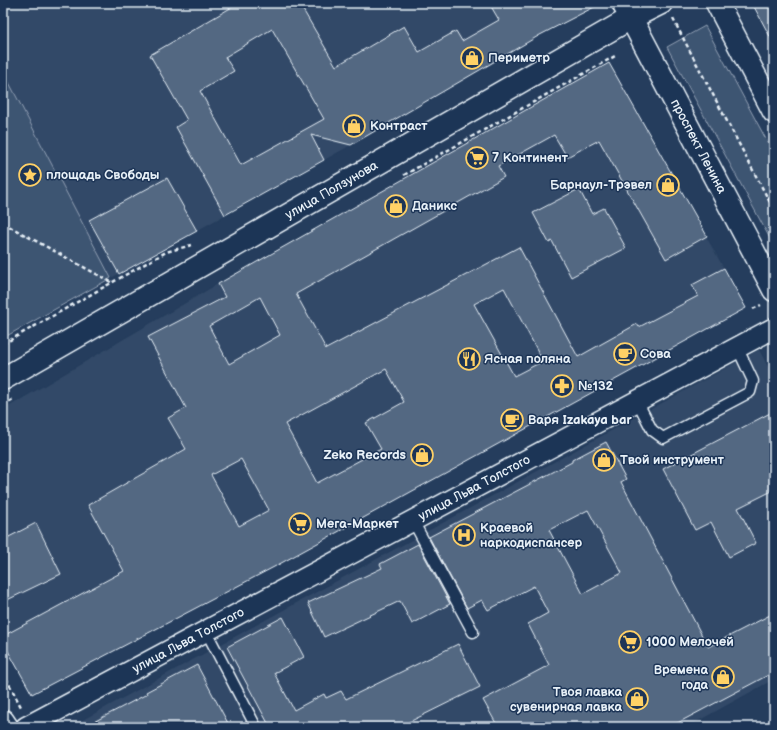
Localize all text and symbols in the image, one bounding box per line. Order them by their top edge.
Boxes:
shop icon: Периметр [459,45,485,71]
place label: Периметр [488,50,550,66]
street label: проспект Ленина [667,96,730,197]
shop icon: Контраст [341,113,367,139]
place label: Контраст [370,118,428,134]
supermarket icon: 7 Континент [464,145,490,171]
place label: 7 Континент [492,150,569,166]
street label: улица Ползунова [282,157,381,223]
place icon: площадь Свободы [17,162,43,188]
place label: площадь Свободы [46,167,159,183]
shop icon: Барнаул-Трэвел [655,172,681,198]
place label: Барнаул-Трэвел [550,177,652,193]
shop icon: Даникс [383,193,409,219]
place label: Даникс [412,198,457,214]
cafe icon: Сова [612,341,638,367]
restaurant icon: Ясная поляна [456,346,482,372]
place label: Сова [640,346,671,362]
place label: Ясная поляна [484,351,571,367]
pharmacy icon: №132 [549,373,575,399]
place label: №132 [578,378,614,394]
cafe icon: Варя Izakaya bar [499,407,525,433]
place label: Варя Izakaya bar [528,412,632,428]
shop icon: Zeko Records [409,442,435,468]
place label: Zeko Records [324,447,406,463]
shop icon: Твой инструмент [591,447,617,473]
street label: улица Льва Толстого [416,451,533,524]
place label: Твой инструмент [620,452,725,468]
supermarket icon: Мега-Маркет [287,511,313,537]
place label: Мега-Маркет [316,516,400,532]
place label: Краевой наркодиспансер [480,520,583,551]
hospital icon: Краевой наркодиспансер [451,522,477,548]
street label: улица Льва Толстого [130,604,247,677]
supermarket icon: 1000 Мелочей [617,629,643,655]
place label: 1000 Мелочей [646,634,734,650]
place label: Времена года [654,662,708,693]
shop icon: Времена года [710,664,736,690]
place label: Твоя лавка сувенирная лавка [510,684,622,715]
shop icon: Твоя лавка сувенирная лавка [624,686,650,712]

